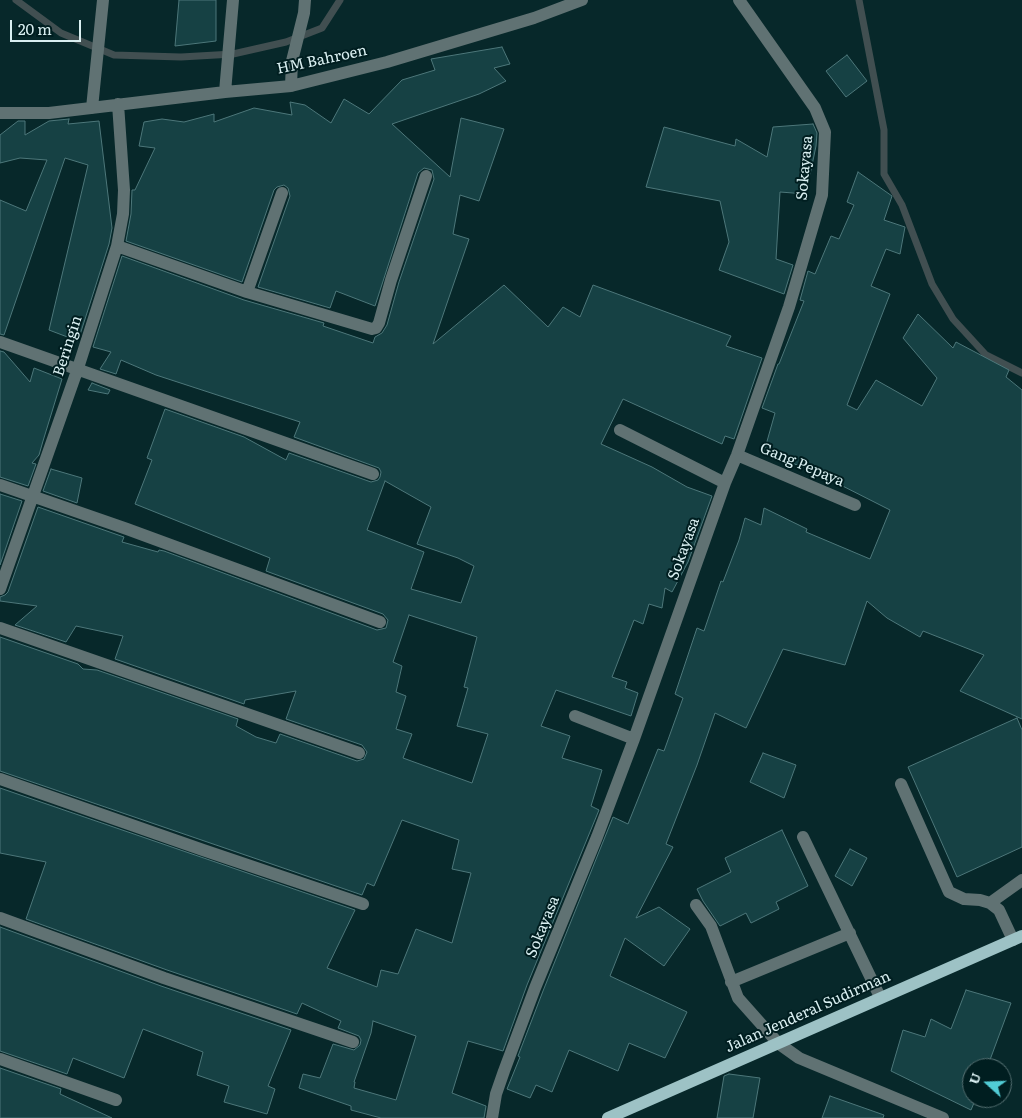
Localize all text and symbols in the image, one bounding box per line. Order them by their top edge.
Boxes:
scale bar [12,10,84,42]
text: 20 m [18,17,52,40]
street label: HM Bahroen [275,42,369,78]
street label: Sokayasa [793,135,817,201]
street label: Beringin [50,313,86,379]
street label: Gang Pepaya [757,439,847,491]
street label: Sokayasa [664,515,704,583]
street label: Sokayasa [522,893,564,961]
street label: Jalan Jenderal Sudirman [723,967,893,1057]
north arrow [962,1058,1012,1108]
text: U [963,1070,985,1087]

